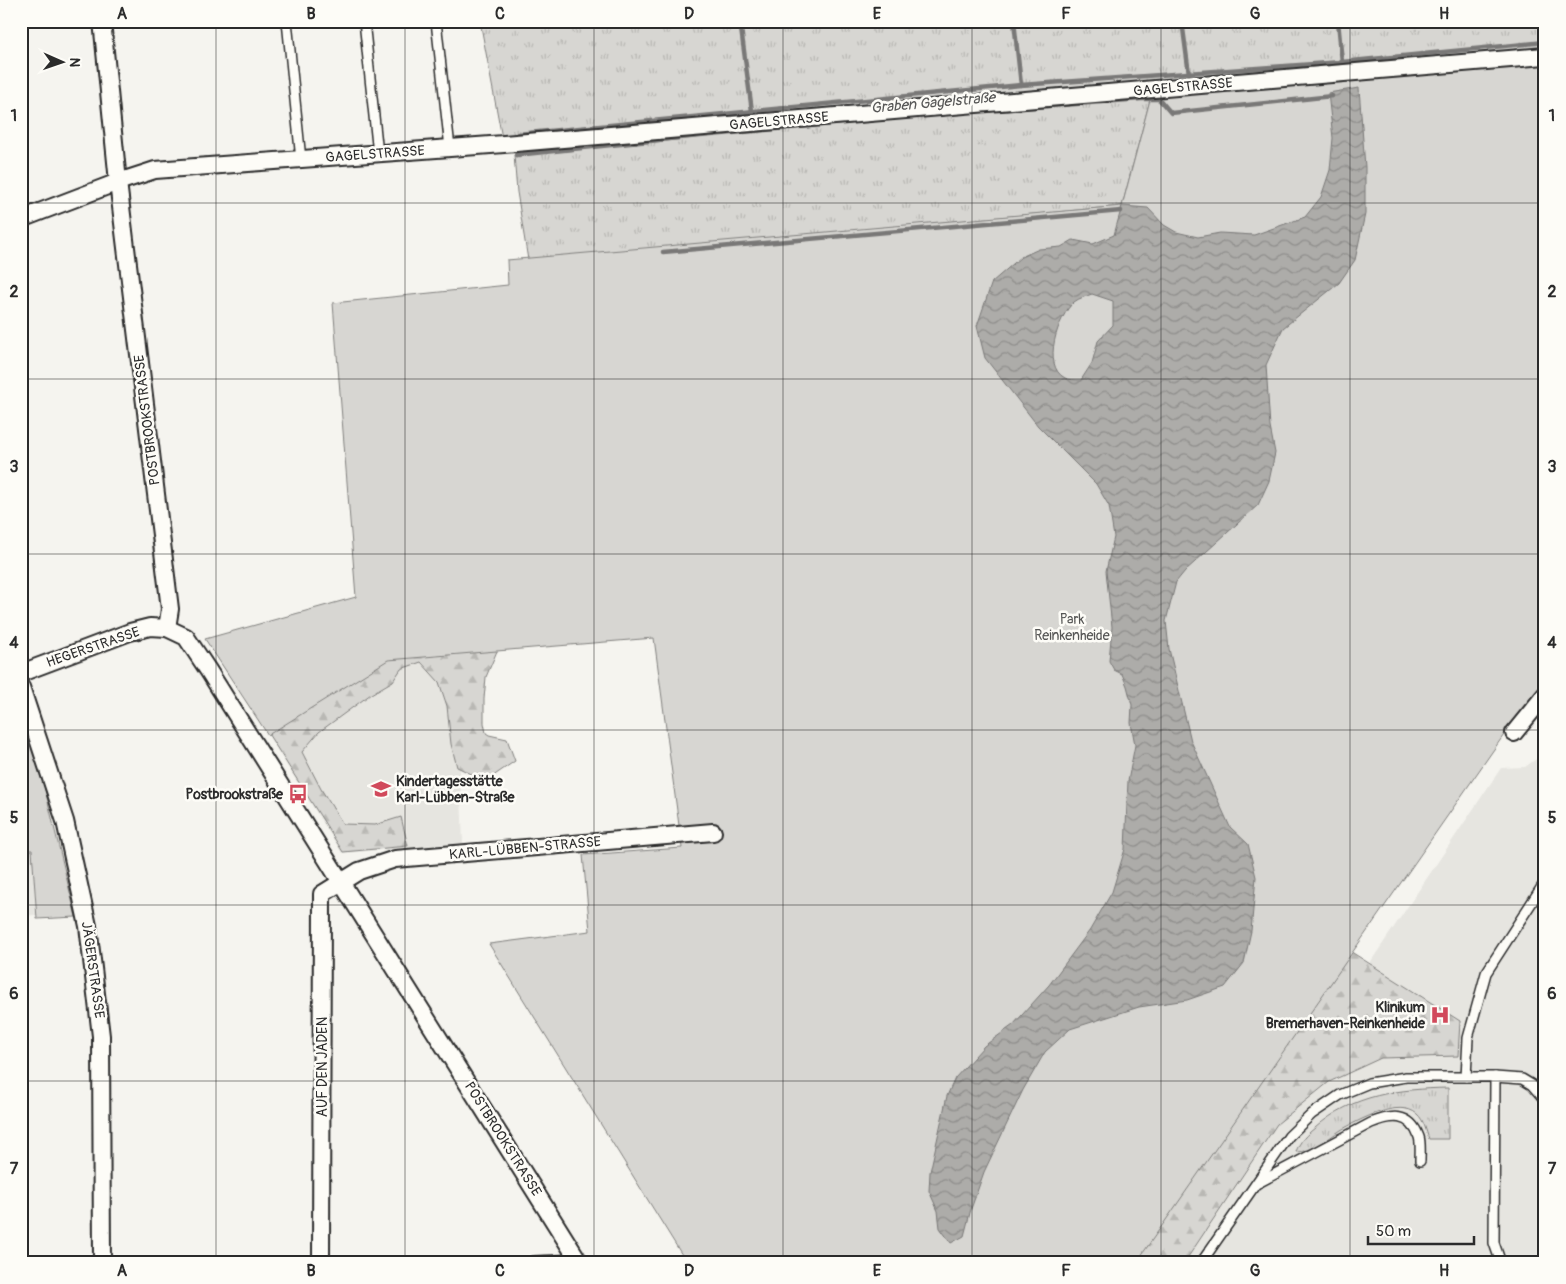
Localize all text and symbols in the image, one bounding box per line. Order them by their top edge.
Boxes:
text: A [117,4,128,24]
text: B [306,4,316,24]
text: C [495,4,505,24]
text: D [684,4,694,24]
text: E [873,4,882,24]
text: F [1061,4,1071,24]
text: G [1250,4,1261,24]
text: H [1439,4,1449,24]
north arrow [38,38,88,88]
text: N [66,57,83,67]
street label: GAGELSTRASSE [1133,74,1233,100]
water label: Graben Gagelstraße [870,88,997,118]
text: 1 [11,106,17,126]
text: 1 [1549,106,1555,126]
street label: GAGELSTRASSE [729,108,829,134]
street label: GAGELSTRASSE [325,142,425,166]
text: 2 [10,282,19,302]
text: 2 [1548,282,1557,302]
street label: POSTBROOKSTRASSE [131,354,163,486]
text: 3 [10,457,19,477]
text: 3 [1548,457,1557,477]
park label: Park Reinkenheide [1034,611,1110,644]
street label: HEGERSTRASSE [44,623,142,671]
text: 4 [9,633,19,653]
text: 4 [1547,633,1557,653]
place label: Kindertagesstätte Karl-Lübben-Straße [396,773,516,806]
school or university icon: Kindertagesstätte Karl-Lübben-Straße [370,778,392,800]
bus stop icon: Postbrookstraße [287,783,309,805]
place label: Postbrookstraße [185,786,284,803]
text: 5 [10,808,19,828]
text: 5 [1548,808,1557,828]
street label: KARL-LÜBBEN-STRASSE [448,833,602,863]
street label: JÄGERSTRASSE [78,921,108,1019]
text: 6 [9,984,19,1004]
text: 6 [1547,984,1557,1004]
place label: Klinikum Bremerhaven-Reinkenheide [1266,999,1426,1032]
hospital icon: Klinikum Bremerhaven-Reinkenheide [1429,1004,1451,1026]
street label: AUF DEN JADEN [314,1017,331,1117]
street label: POSTBROOKSTRASSE [461,1079,545,1199]
text: 7 [10,1159,19,1179]
text: 7 [1548,1159,1557,1179]
scale bar [1368,1214,1475,1246]
text: 50 m [1376,1222,1411,1241]
text: A [117,1261,128,1281]
text: B [306,1261,316,1281]
text: C [495,1261,505,1281]
text: D [684,1261,694,1281]
text: E [873,1261,882,1281]
text: F [1061,1261,1071,1281]
text: G [1250,1261,1261,1281]
text: H [1439,1261,1449,1281]

